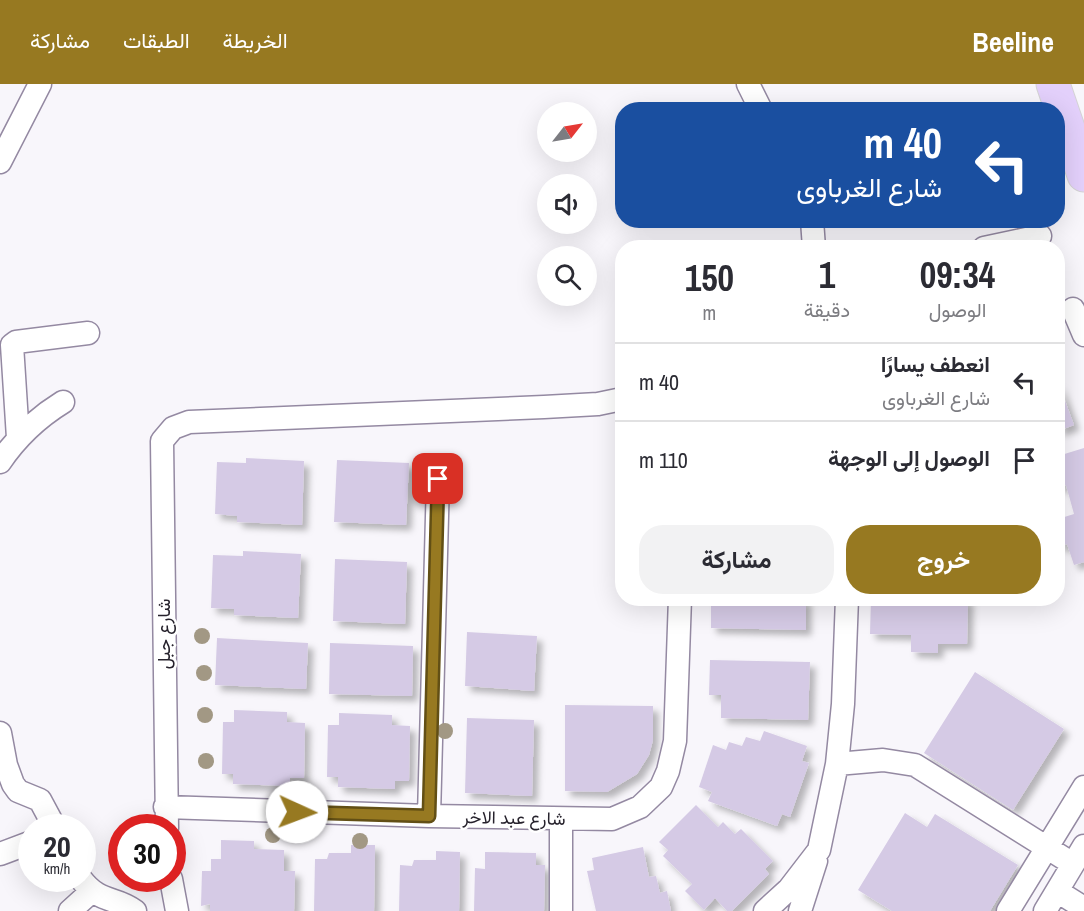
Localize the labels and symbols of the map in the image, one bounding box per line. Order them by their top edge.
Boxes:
north arrow [537,102,597,162]
pin [412,453,463,504]
street label: شارع جبل [151,599,176,669]
position arrow [265,780,329,844]
street label: شارع عبد الاخر [461,804,566,831]
speed limit sign: 30 [108,814,186,892]

